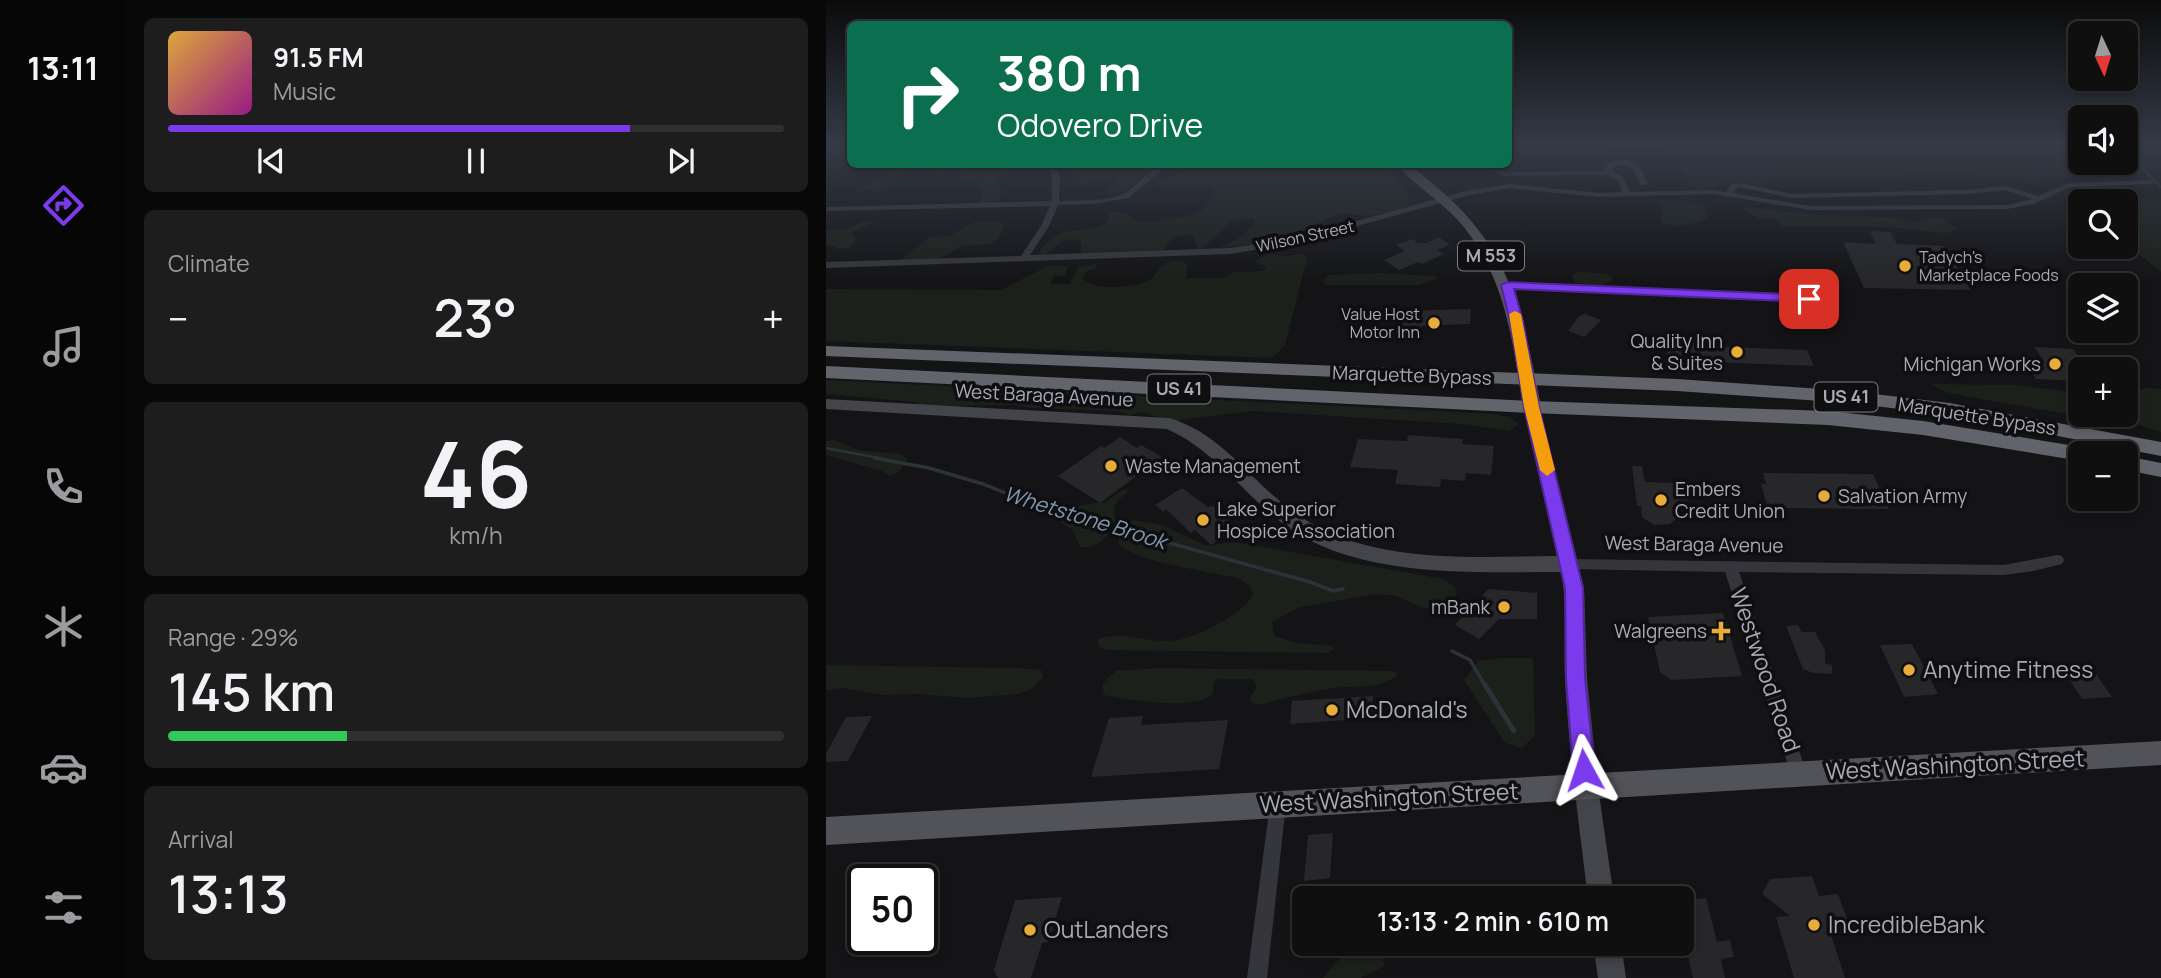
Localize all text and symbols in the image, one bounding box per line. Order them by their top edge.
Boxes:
north arrow [2068,21,2138,91]
map controls [2068,21,2138,511]
text: 91.5 FM [273,39,364,75]
text: 380 m [997,39,1142,106]
text: 13:11 [27,46,99,90]
icon: right [882,49,973,140]
text: Music [273,75,336,107]
text: Odovero Drive [997,103,1203,147]
button: sound [2068,105,2138,175]
icon: previous [252,142,290,180]
icon: pause [457,142,495,180]
icon: next [662,142,700,180]
icon: directions [39,181,88,230]
button: search [2068,189,2138,259]
street label: Wilson Street [1254,215,1356,257]
road number: M 553 [1458,242,1524,270]
place label: Tadych's Marketplace Foods [1919,246,2059,286]
text: Climate [168,247,250,279]
marker: Tadych's Marketplace Foods [1897,258,1913,274]
pin [1779,269,1839,329]
button: layers [2068,273,2138,343]
icon: arrive [1790,280,1828,318]
text: 23° [433,282,517,353]
text: − [168,292,189,344]
text: + [762,292,784,344]
place label: Value Host Motor Inn [1341,303,1420,343]
marker: Value Host Motor Inn [1426,315,1442,331]
icon: music [39,322,88,371]
place label: Quality Inn & Suites [1630,328,1723,376]
marker: Quality Inn & Suites [1729,344,1745,360]
place label: Michigan Works [1904,351,2041,377]
marker: Michigan Works [2047,356,2063,372]
button: + [2068,357,2138,427]
street label: Marquette Bypass [1332,359,1492,391]
road number: US 41 [1148,374,1210,404]
street label: West Baraga Avenue [954,377,1134,413]
road number: US 41 [1814,382,1878,412]
street label: Marquette Bypass [1896,391,2058,441]
text: 46 [420,411,532,535]
button: − [2068,441,2138,511]
place label: Waste Management [1125,453,1301,479]
marker: Waste Management [1103,458,1119,474]
icon: phone [39,462,88,511]
place label: Embers Credit Union [1675,476,1785,524]
water label: Whetstone Brook [1001,479,1172,556]
place label: Salvation Army [1838,483,1967,509]
marker: Salvation Army [1816,488,1832,504]
marker: Embers Credit Union [1653,492,1669,508]
place label: Lake Superior Hospice Association [1217,496,1395,544]
marker: Lake Superior Hospice Association [1195,512,1211,528]
text: km/h [449,519,503,551]
street label: West Baraga Avenue [1604,529,1784,559]
street label: Westwood Road [1723,583,1809,756]
place label: mBank [1431,594,1491,620]
marker: mBank [1496,599,1512,615]
icon: climate [39,602,88,651]
place label: Walgreens [1614,618,1707,644]
text: Range · 29% [168,621,299,653]
marker: Walgreens [1713,623,1729,639]
place label: Anytime Fitness [1923,653,2093,685]
text: 145 km [168,656,335,727]
marker: Anytime Fitness [1901,662,1917,678]
place label: McDonald's [1346,693,1468,725]
marker: McDonald's [1324,702,1340,718]
position arrow [1547,733,1621,807]
street label: West Washington Street [1825,741,2085,787]
icon: car [39,743,88,792]
street label: West Washington Street [1259,774,1519,820]
text: Arrival [168,823,234,855]
text: 13:13 [168,858,288,929]
speed limit sign: 50 [847,864,938,955]
icon: filters [39,883,88,932]
text: 13:13 · 2 min · 610 m [1377,903,1609,939]
place label: IncredibleBank [1828,908,1985,940]
place label: OutLanders [1044,913,1169,945]
marker: IncredibleBank [1806,917,1822,933]
marker: OutLanders [1022,922,1038,938]

